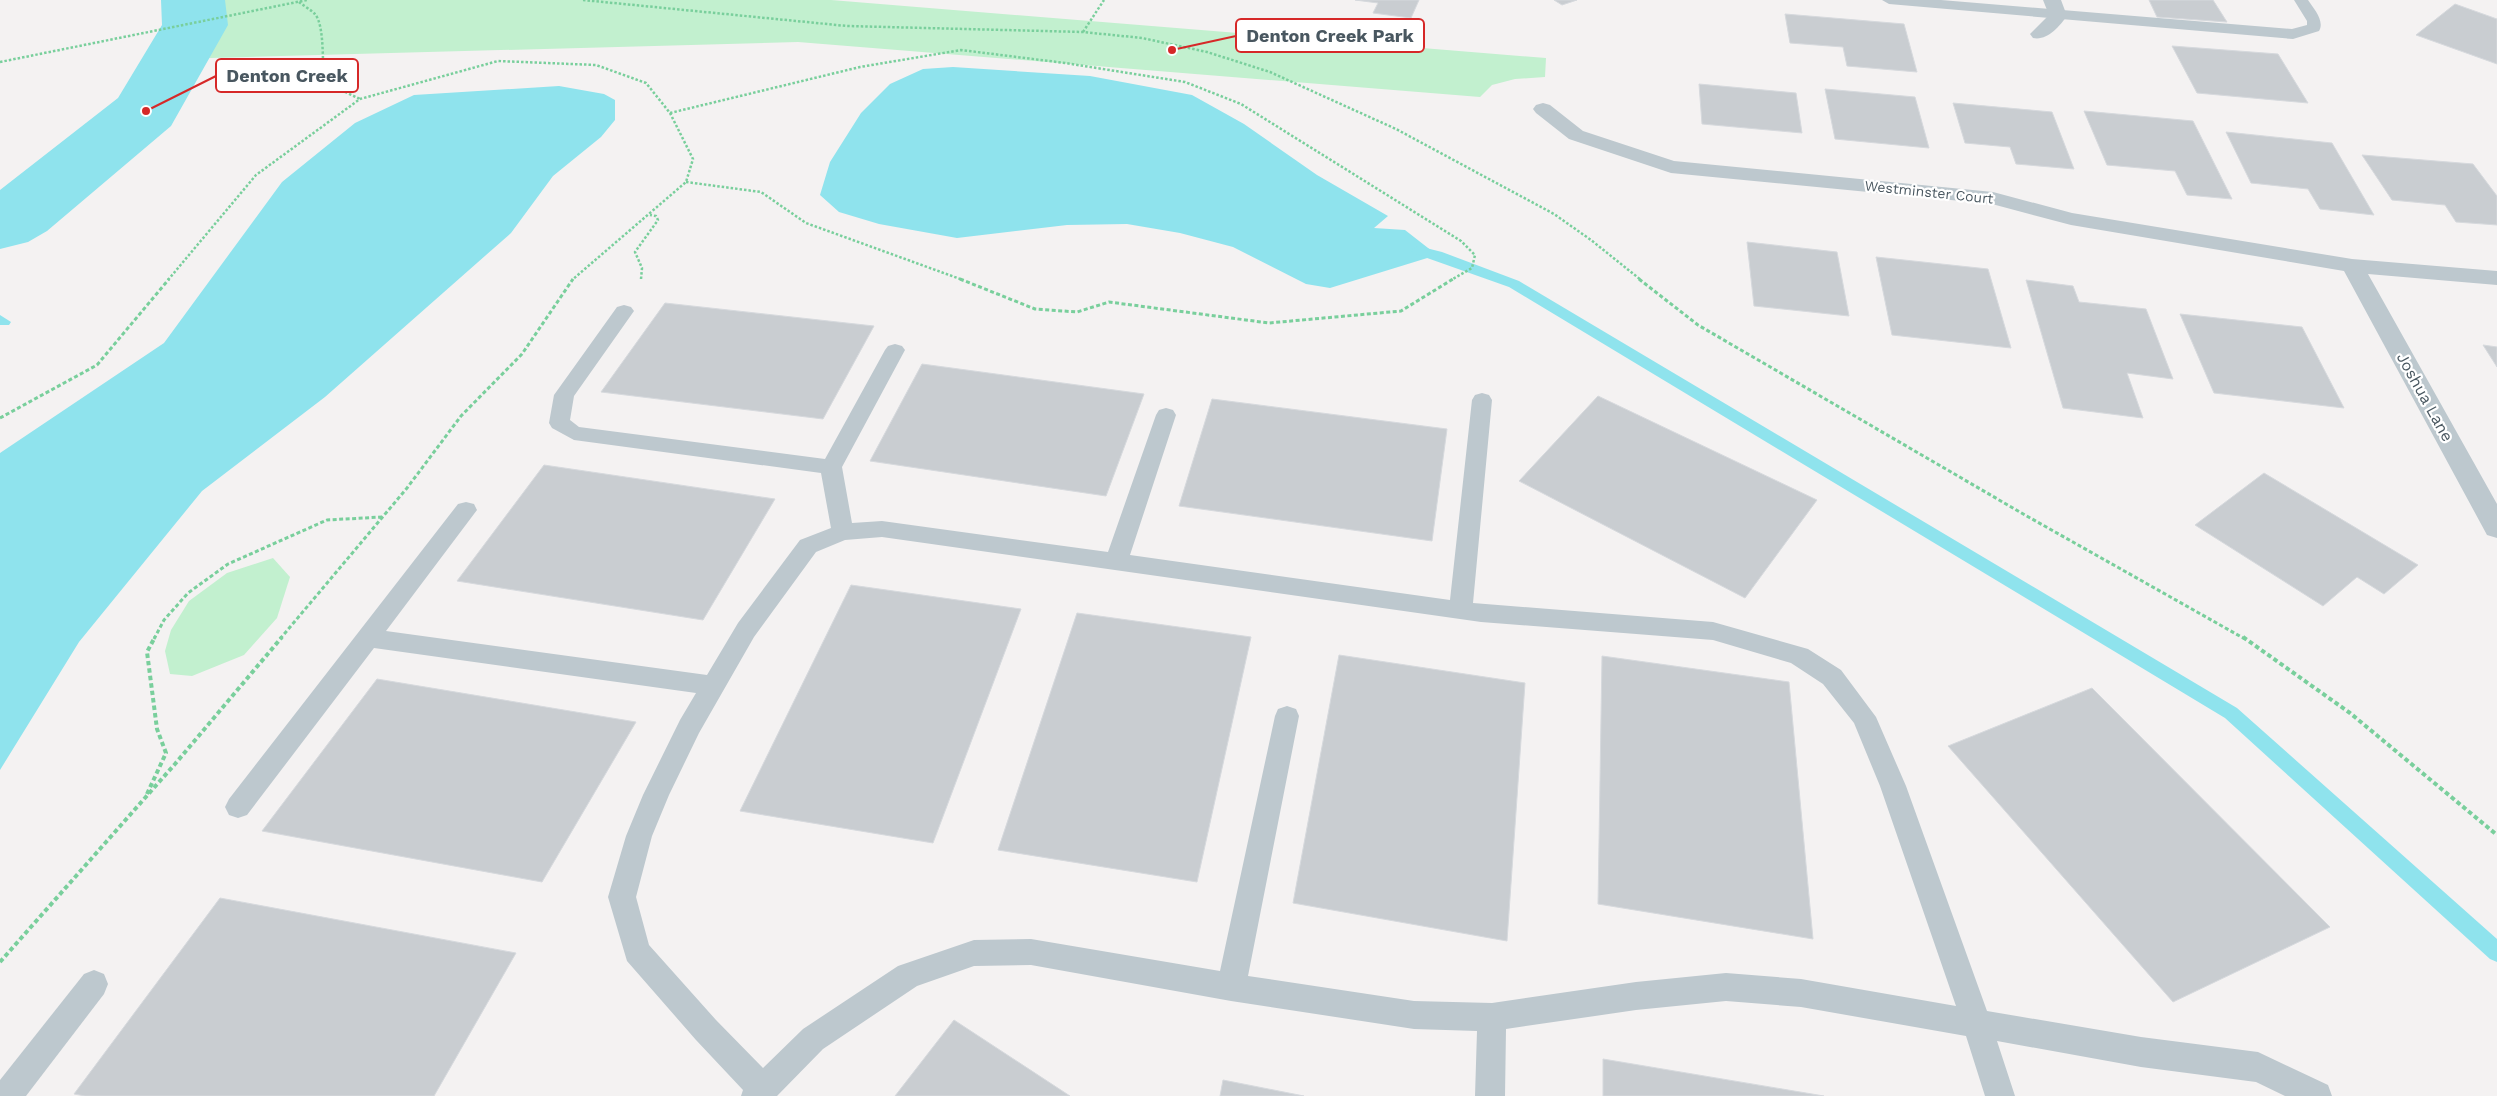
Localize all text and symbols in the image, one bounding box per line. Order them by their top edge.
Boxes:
callout: Denton Creek Park [1236,19,1424,52]
text: Denton Creek Park [1246,25,1415,46]
callout: Denton Creek [216,59,358,92]
text: Denton Creek [226,65,348,86]
street label: Westminster Court [1864,177,1994,207]
street label: Joshua Lane [2393,349,2457,445]

